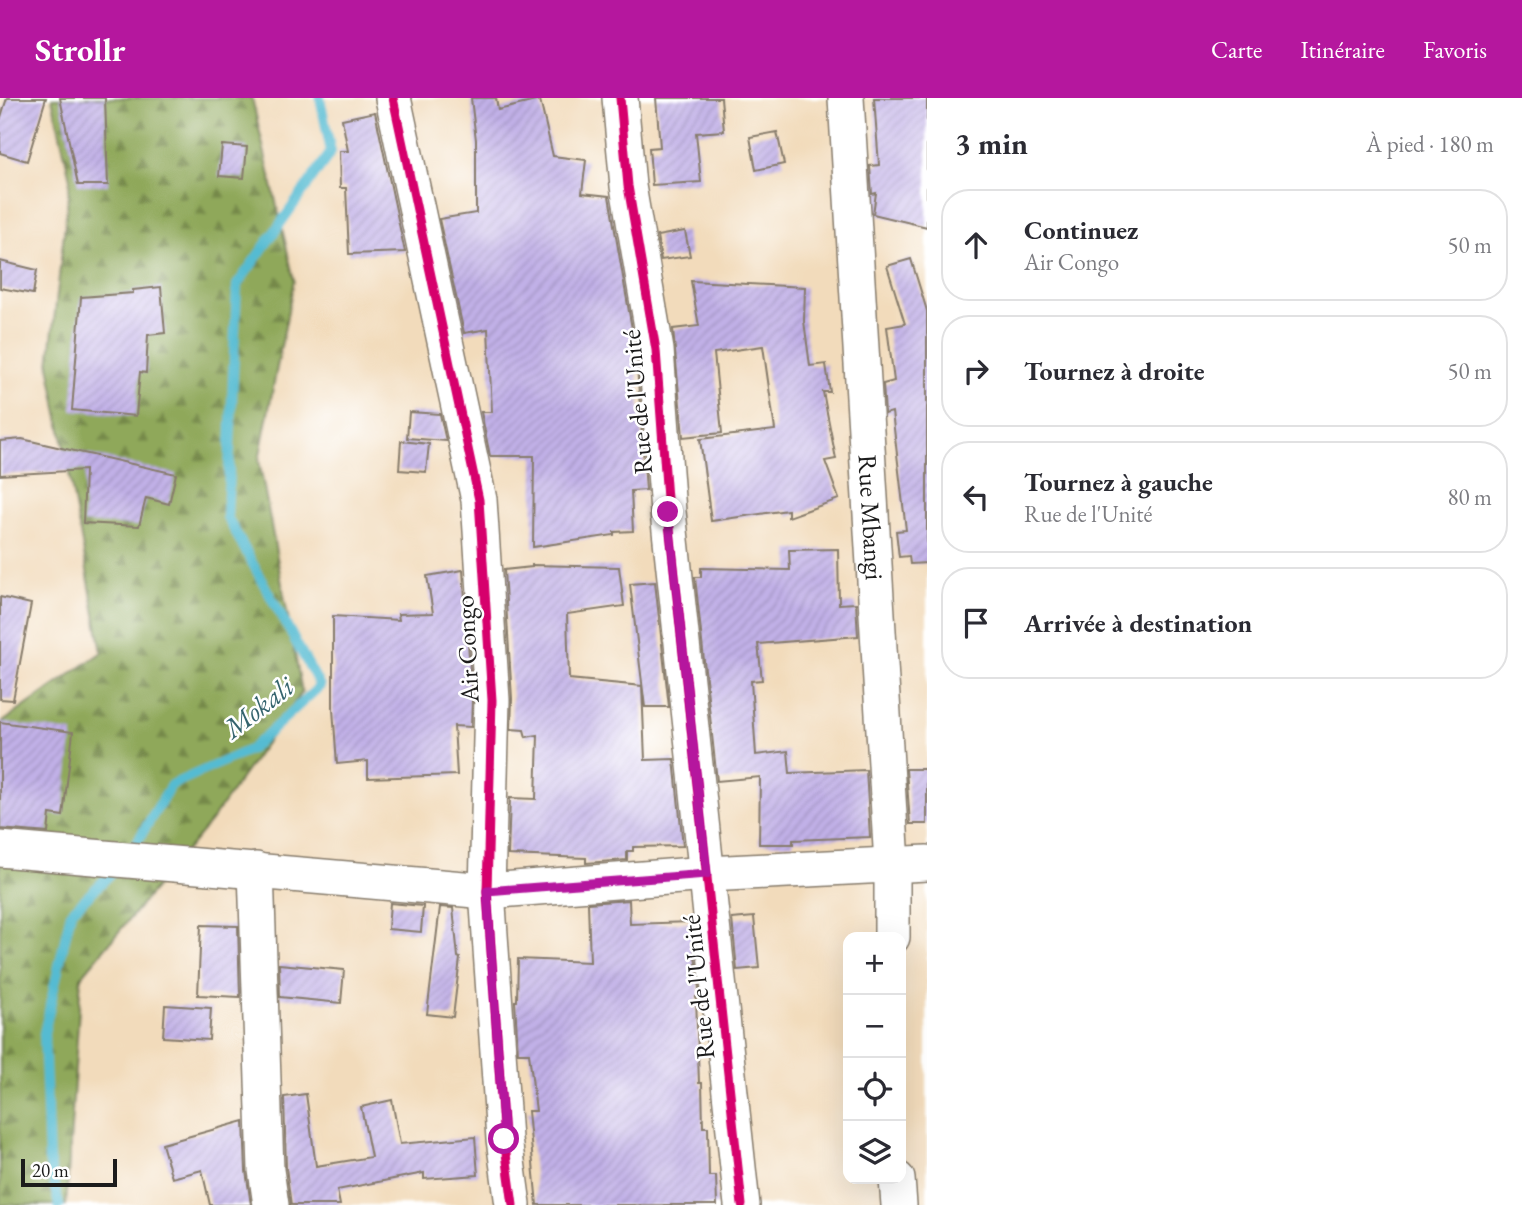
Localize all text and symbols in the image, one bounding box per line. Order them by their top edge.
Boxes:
text: Strollr [35,28,126,71]
text: Carte [1211,34,1262,65]
text: Itinéraire [1300,34,1385,65]
text: Favoris [1423,34,1487,65]
text: 3 min [955,124,1028,163]
text: À pied · 180 m [1366,129,1494,159]
text: Continuez [1024,213,1138,247]
icon: ahead [957,226,995,264]
text: 50 m [1447,230,1492,260]
text: Air Congo [1024,247,1119,277]
street label: Rue de l'Unité [614,328,660,476]
icon: right [957,352,995,390]
text: Tournez à droite [1024,354,1205,388]
text: 50 m [1447,356,1492,386]
street label: Rue Mbangi [850,453,892,581]
text: Tournez à gauche [1024,465,1213,499]
icon: left [957,478,995,516]
text: 80 m [1447,482,1492,512]
route end [652,496,683,527]
text: Rue de l'Unité [1024,499,1152,529]
street label: Air Congo [447,594,487,705]
icon: arrive [957,604,995,642]
text: Arrivée à destination [1024,606,1252,640]
water label: Mokali [214,667,302,747]
street label: Rue de l'Unité [674,913,722,1061]
map controls [843,932,906,1184]
button: + [843,932,906,995]
button: − [843,995,906,1058]
button: locate [843,1058,906,1121]
button: layers [843,1121,906,1184]
route start [488,1123,519,1154]
scale bar [21,1156,117,1188]
text: 20 m [32,1158,69,1183]

